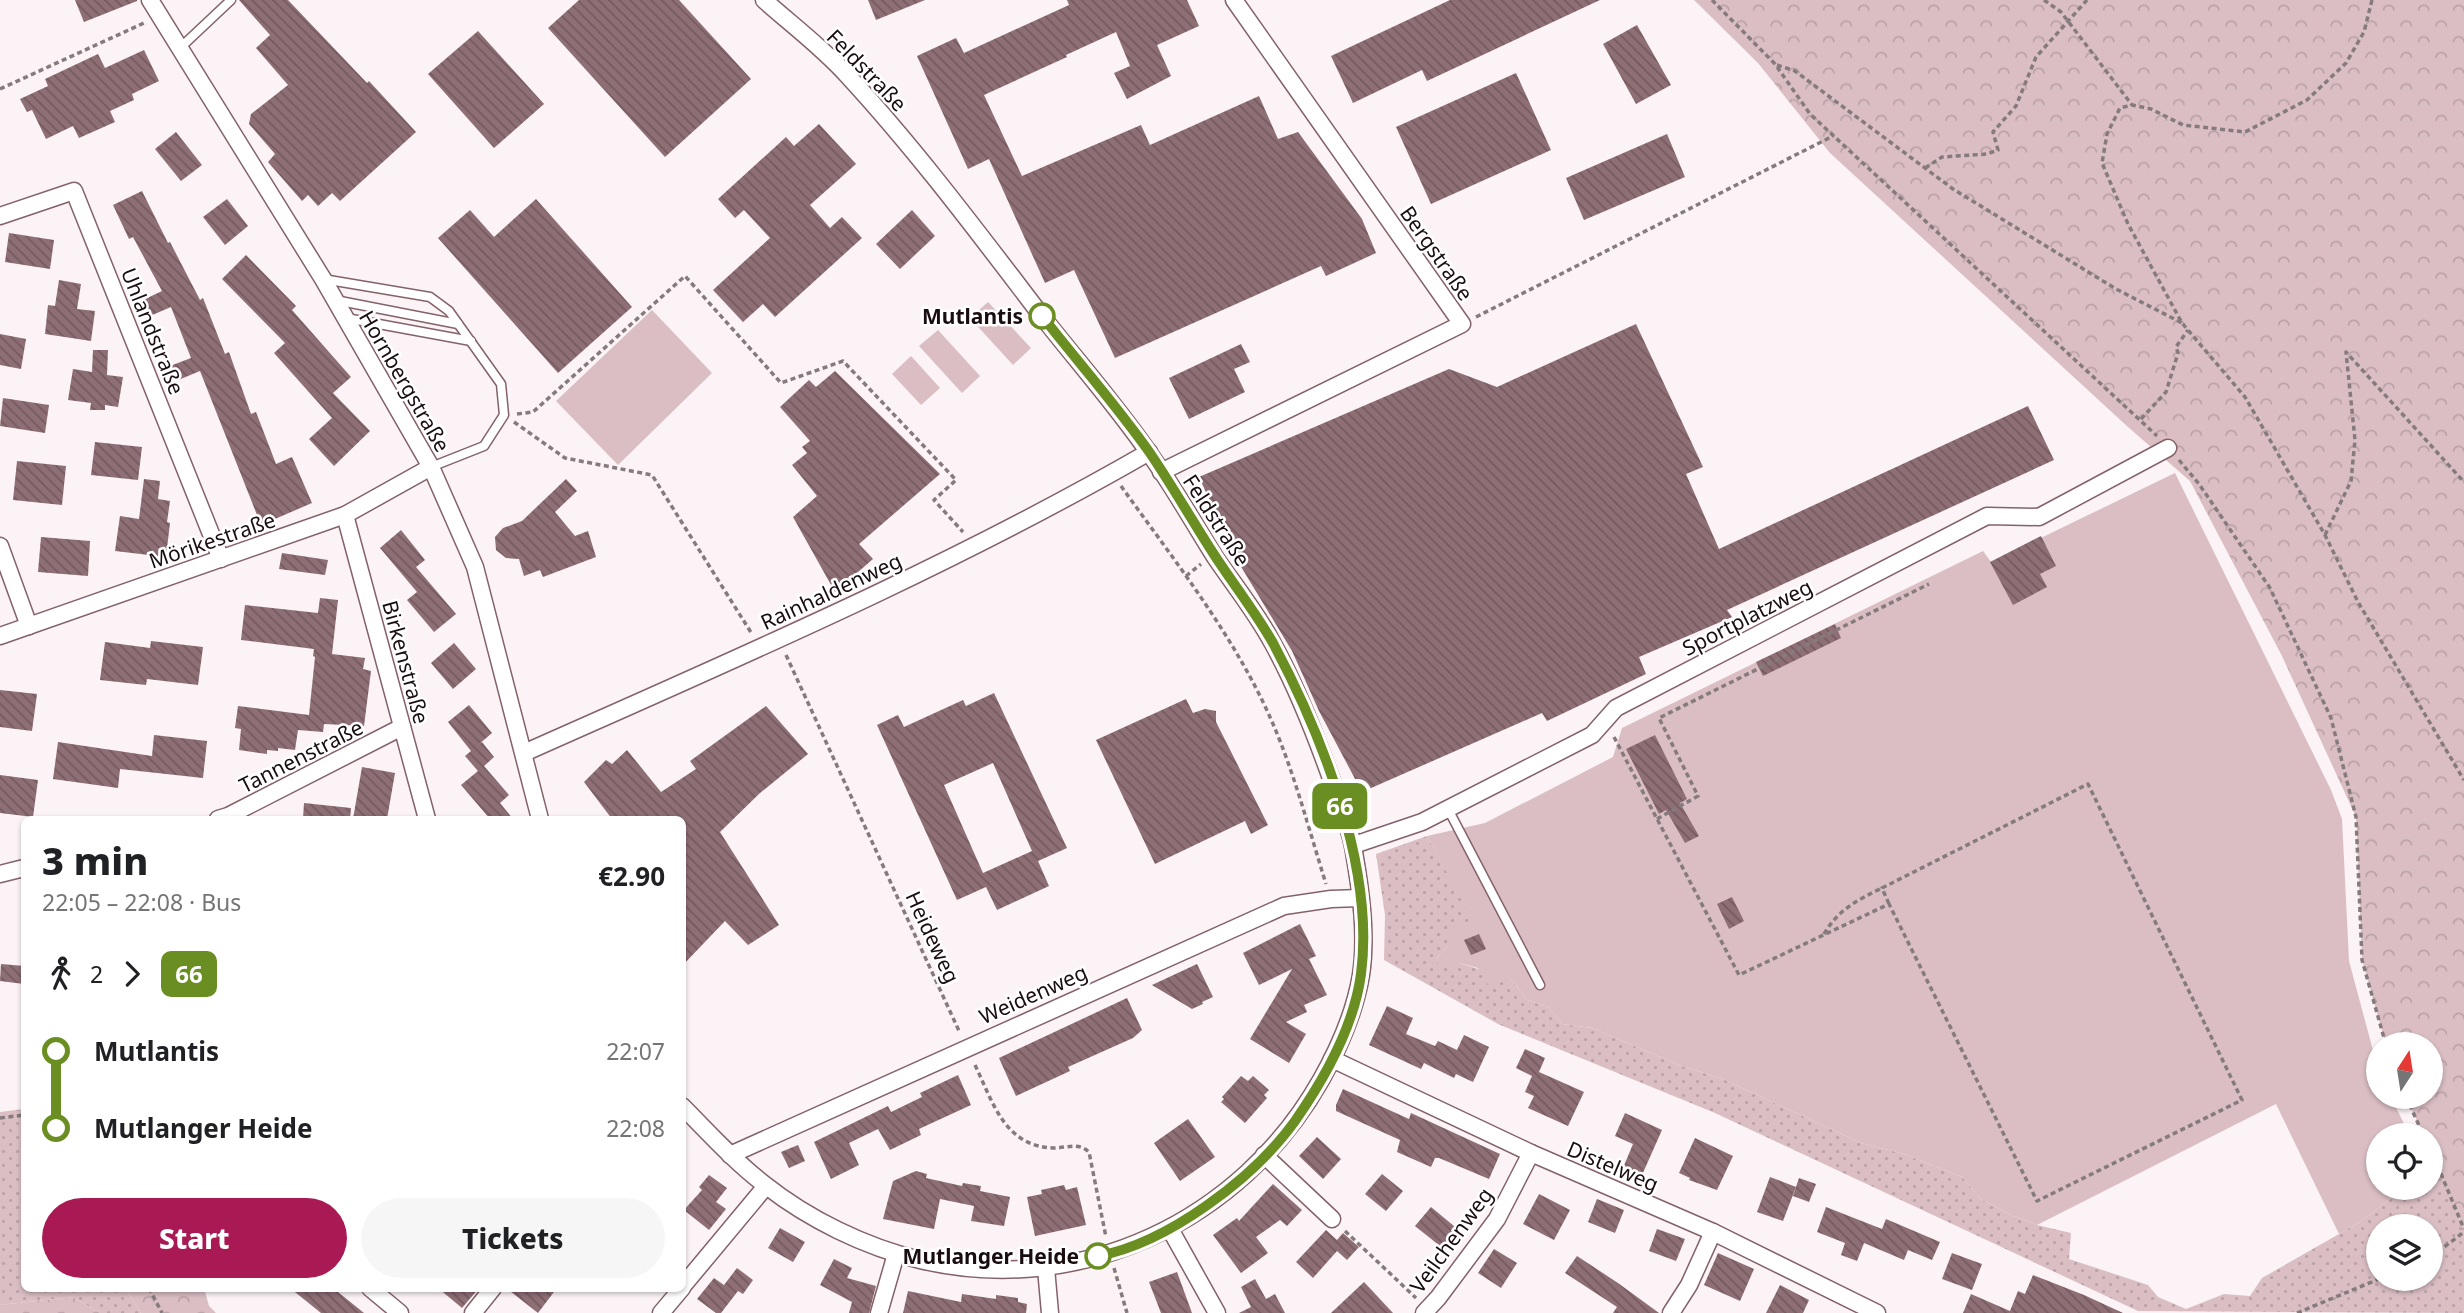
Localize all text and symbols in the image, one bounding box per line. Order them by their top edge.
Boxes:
street label: Feldstraße [821,23,913,117]
street label: Bergstraße [1394,200,1480,306]
street label: Uhlandstraße [115,264,191,398]
place label: Mutlantis [922,302,1023,330]
marker: Mutlantis [1029,303,1055,329]
street label: Hornbergstraße [353,305,457,457]
street label: Feldstraße [1177,469,1257,571]
street label: Mörikestraße [145,505,279,575]
street label: Rainhaldenweg [756,546,906,636]
street label: Sportplatzweg [1677,572,1817,662]
street label: Birkenstraße [376,597,436,727]
street label: Tannenstraße [234,713,368,799]
line badge: 66 [1308,783,1372,829]
text: 66 [1326,789,1354,822]
text: 3 min [42,834,148,886]
text: €2.90 [598,858,665,894]
text: 22:05 – 22:08 · Bus [42,886,241,918]
street label: Heideweg [900,886,966,988]
icon: walk [42,955,80,993]
icon: forward [113,955,151,993]
text: 66 [175,957,203,990]
text: 2 [90,958,103,990]
street label: Weidenweg [975,958,1091,1030]
north arrow [2366,1032,2443,1110]
map controls [2366,1032,2443,1291]
text: Mutlantis [94,1033,219,1069]
text: 22:07 [606,1035,665,1067]
text: Mutlanger Heide [94,1110,312,1146]
text: 22:08 [606,1112,665,1144]
button: locate [2366,1123,2443,1200]
street label: Distelweg [1563,1134,1663,1198]
street label: Veilchenweg [1403,1182,1499,1298]
button: Start [42,1198,347,1278]
button: Tickets [361,1198,665,1278]
button: layers [2366,1214,2443,1291]
place label: Mutlanger Heide [903,1242,1079,1270]
marker: Mutlanger Heide [1085,1243,1111,1269]

